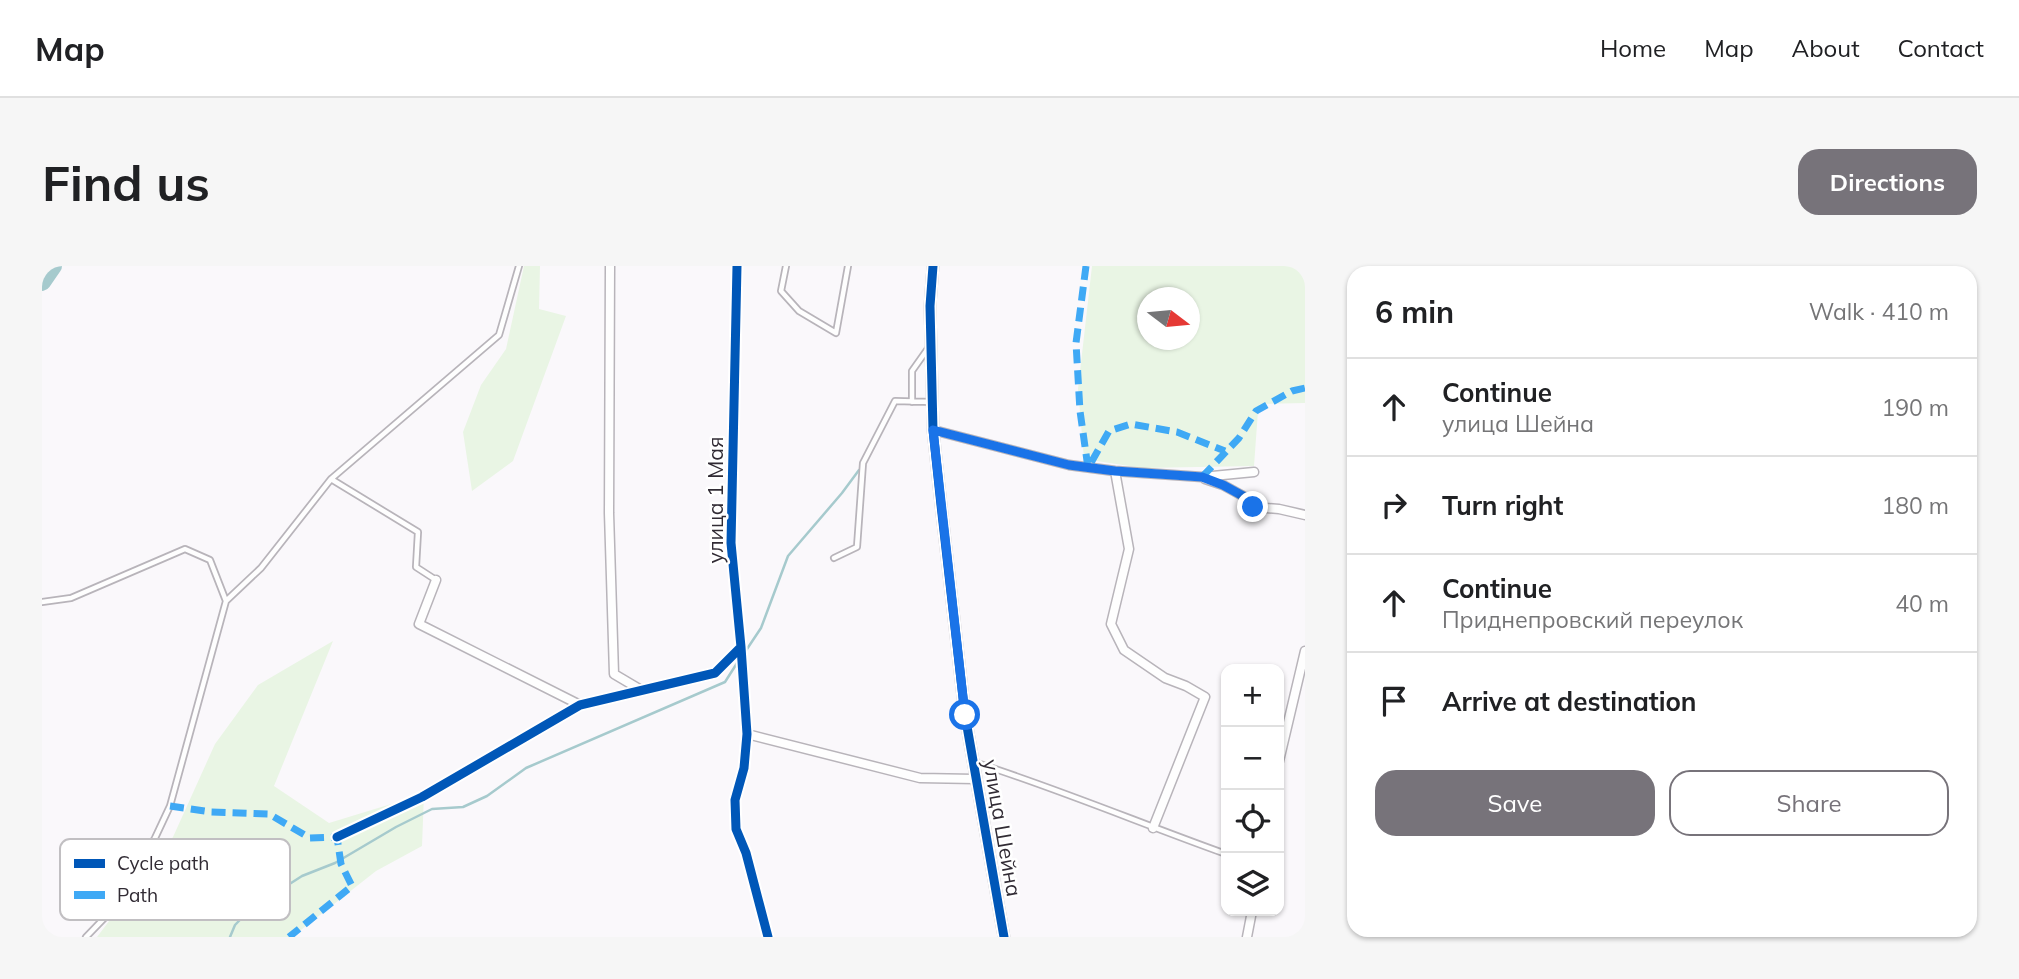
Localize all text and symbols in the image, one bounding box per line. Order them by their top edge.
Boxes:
text: Map [35,28,105,69]
text: Home [1600,33,1666,63]
text: Map [1704,33,1754,63]
text: About [1792,33,1860,63]
text: Contact [1898,33,1984,63]
button: Directions [1798,149,1977,215]
text: Find us [42,152,210,213]
north arrow [1137,287,1200,350]
text: 6 min [1375,293,1454,331]
text: Walk · 410 m [1809,297,1949,326]
text: Continue [1442,376,1552,409]
icon: ahead [1375,388,1413,426]
text: 190 m [1881,393,1949,422]
text: улица Шейна [1442,409,1594,438]
street label: улица 1 Мая [702,436,728,564]
icon: right [1375,486,1413,524]
text: Turn right [1442,489,1563,522]
route end [1237,491,1268,522]
text: 180 m [1881,491,1949,520]
text: Continue [1442,572,1552,605]
icon: ahead [1375,584,1413,622]
text: 40 m [1895,589,1949,618]
text: Приднепровский переулок [1442,605,1743,634]
map controls [1221,664,1284,916]
button: + [1221,664,1284,727]
icon: arrive [1375,682,1413,720]
text: Arrive at destination [1442,685,1697,718]
route start [949,699,980,730]
button: − [1221,727,1284,790]
street label: улица Шейна [978,757,1028,898]
button: Save [1375,770,1655,836]
button: Share [1669,770,1949,836]
button: locate [1221,790,1284,853]
legend [60,839,290,920]
text: Cycle path [117,851,209,875]
button: layers [1221,853,1284,916]
text: Path [117,883,158,907]

